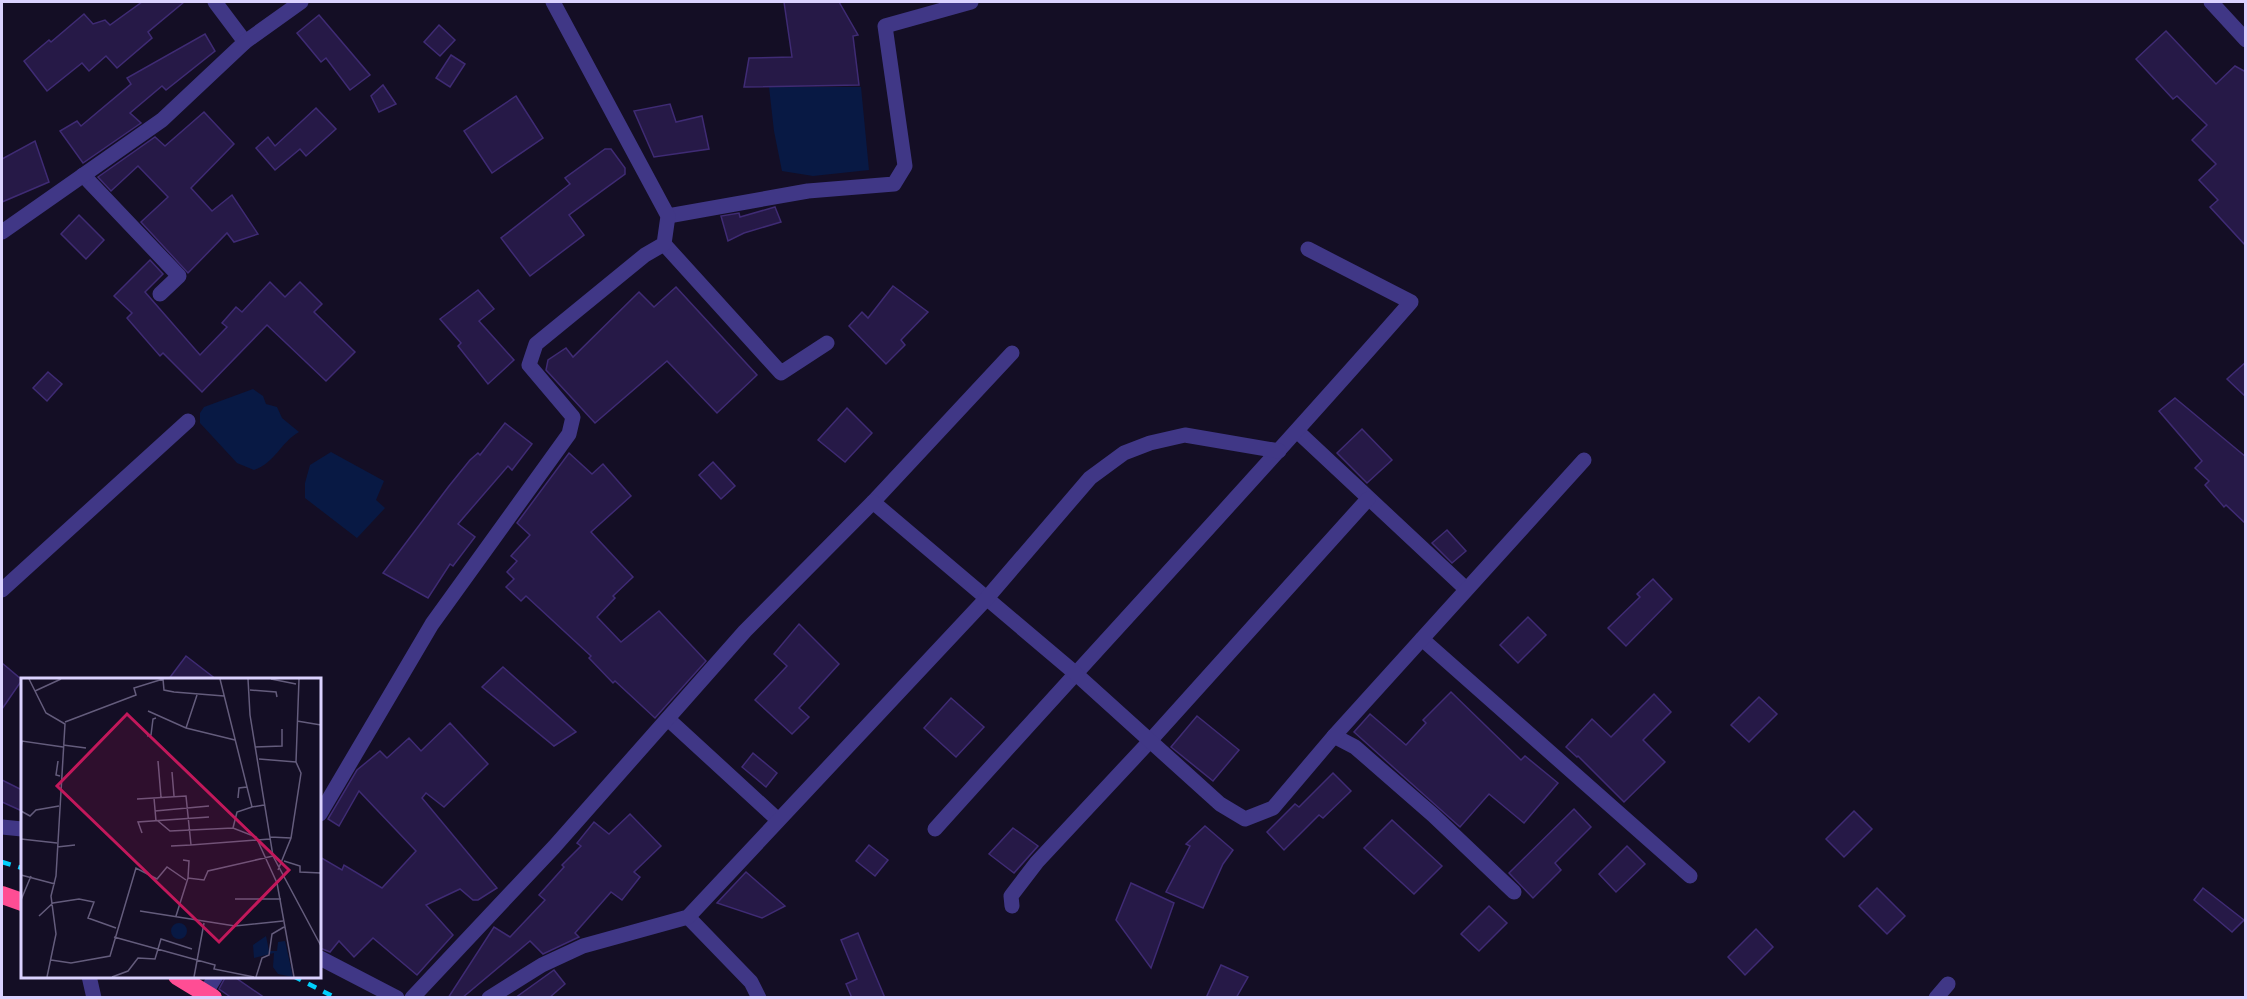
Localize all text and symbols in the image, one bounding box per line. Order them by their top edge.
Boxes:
inset map [21,678,321,978]

